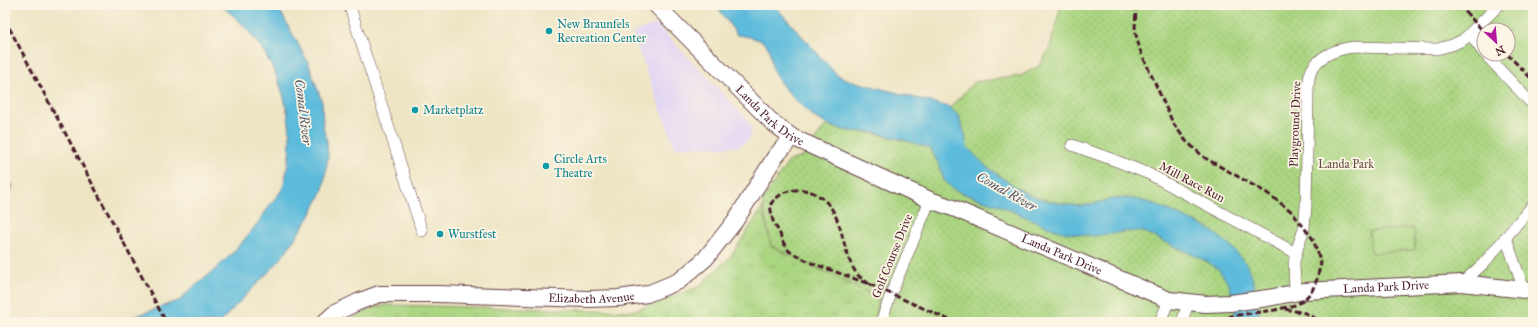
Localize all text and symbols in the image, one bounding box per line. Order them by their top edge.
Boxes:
place label: New Braunfels Recreation Center [557,17,646,45]
north arrow [1476,22,1516,62]
marker: New Braunfels Recreation Center [544,26,554,36]
text: N [1493,43,1507,59]
water label: Comal River [291,78,315,146]
street label: Playground Drive [1287,81,1304,167]
street label: Landa Park Drive [733,82,806,149]
place label: Marketplatz [423,103,484,117]
marker: Marketplatz [410,105,420,115]
place label: Circle Arts Theatre [554,152,607,180]
park label: Landa Park [1318,157,1374,171]
street label: Mill Race Run [1157,159,1228,205]
marker: Circle Arts Theatre [541,161,551,171]
water label: Comal River [974,169,1040,215]
street label: Golf Course Drive [869,212,915,300]
place label: Wurstfest [448,227,497,241]
marker: Wurstfest [435,229,445,239]
street label: Landa Park Drive [1019,231,1104,278]
street label: Landa Park Drive [1343,278,1429,296]
street label: Elizabeth Avenue [548,289,635,306]

